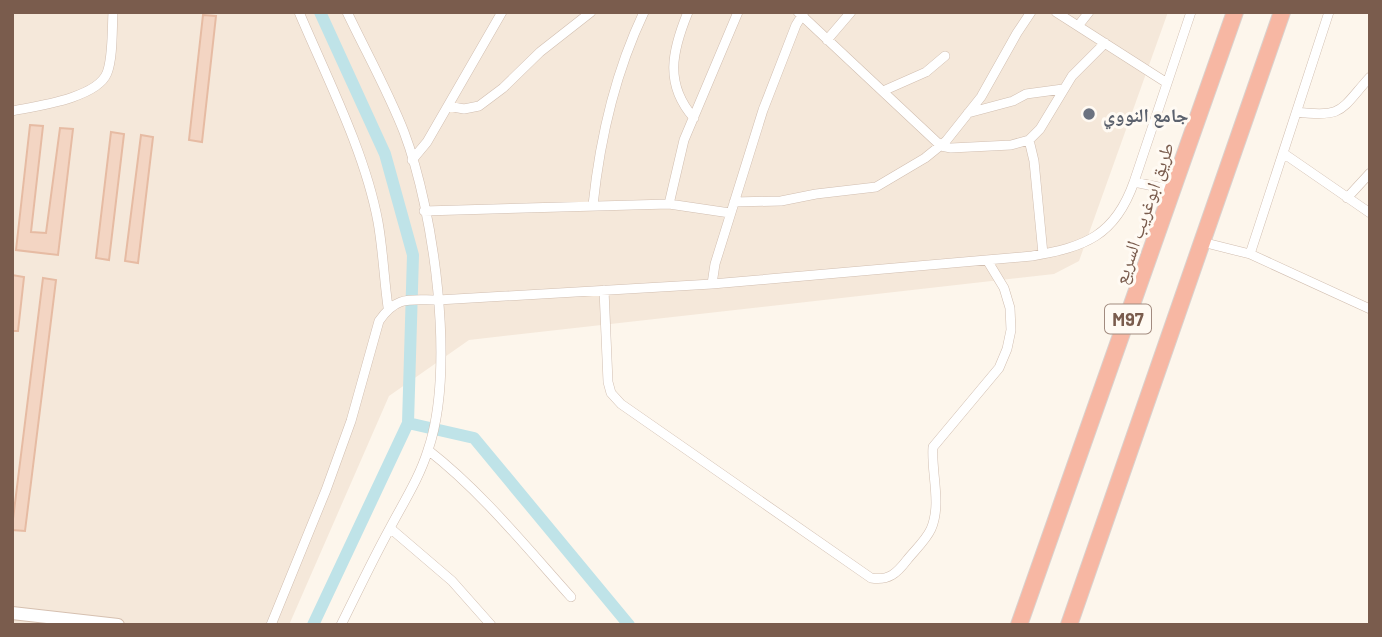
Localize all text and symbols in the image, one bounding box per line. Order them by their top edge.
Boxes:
place label: جامع النووي [1103,103,1189,130]
marker: جامع النووي [1081,106,1097,122]
street label: طريق ابوغريب السريع [1108,139,1180,288]
road number: M97 [1105,304,1151,334]

